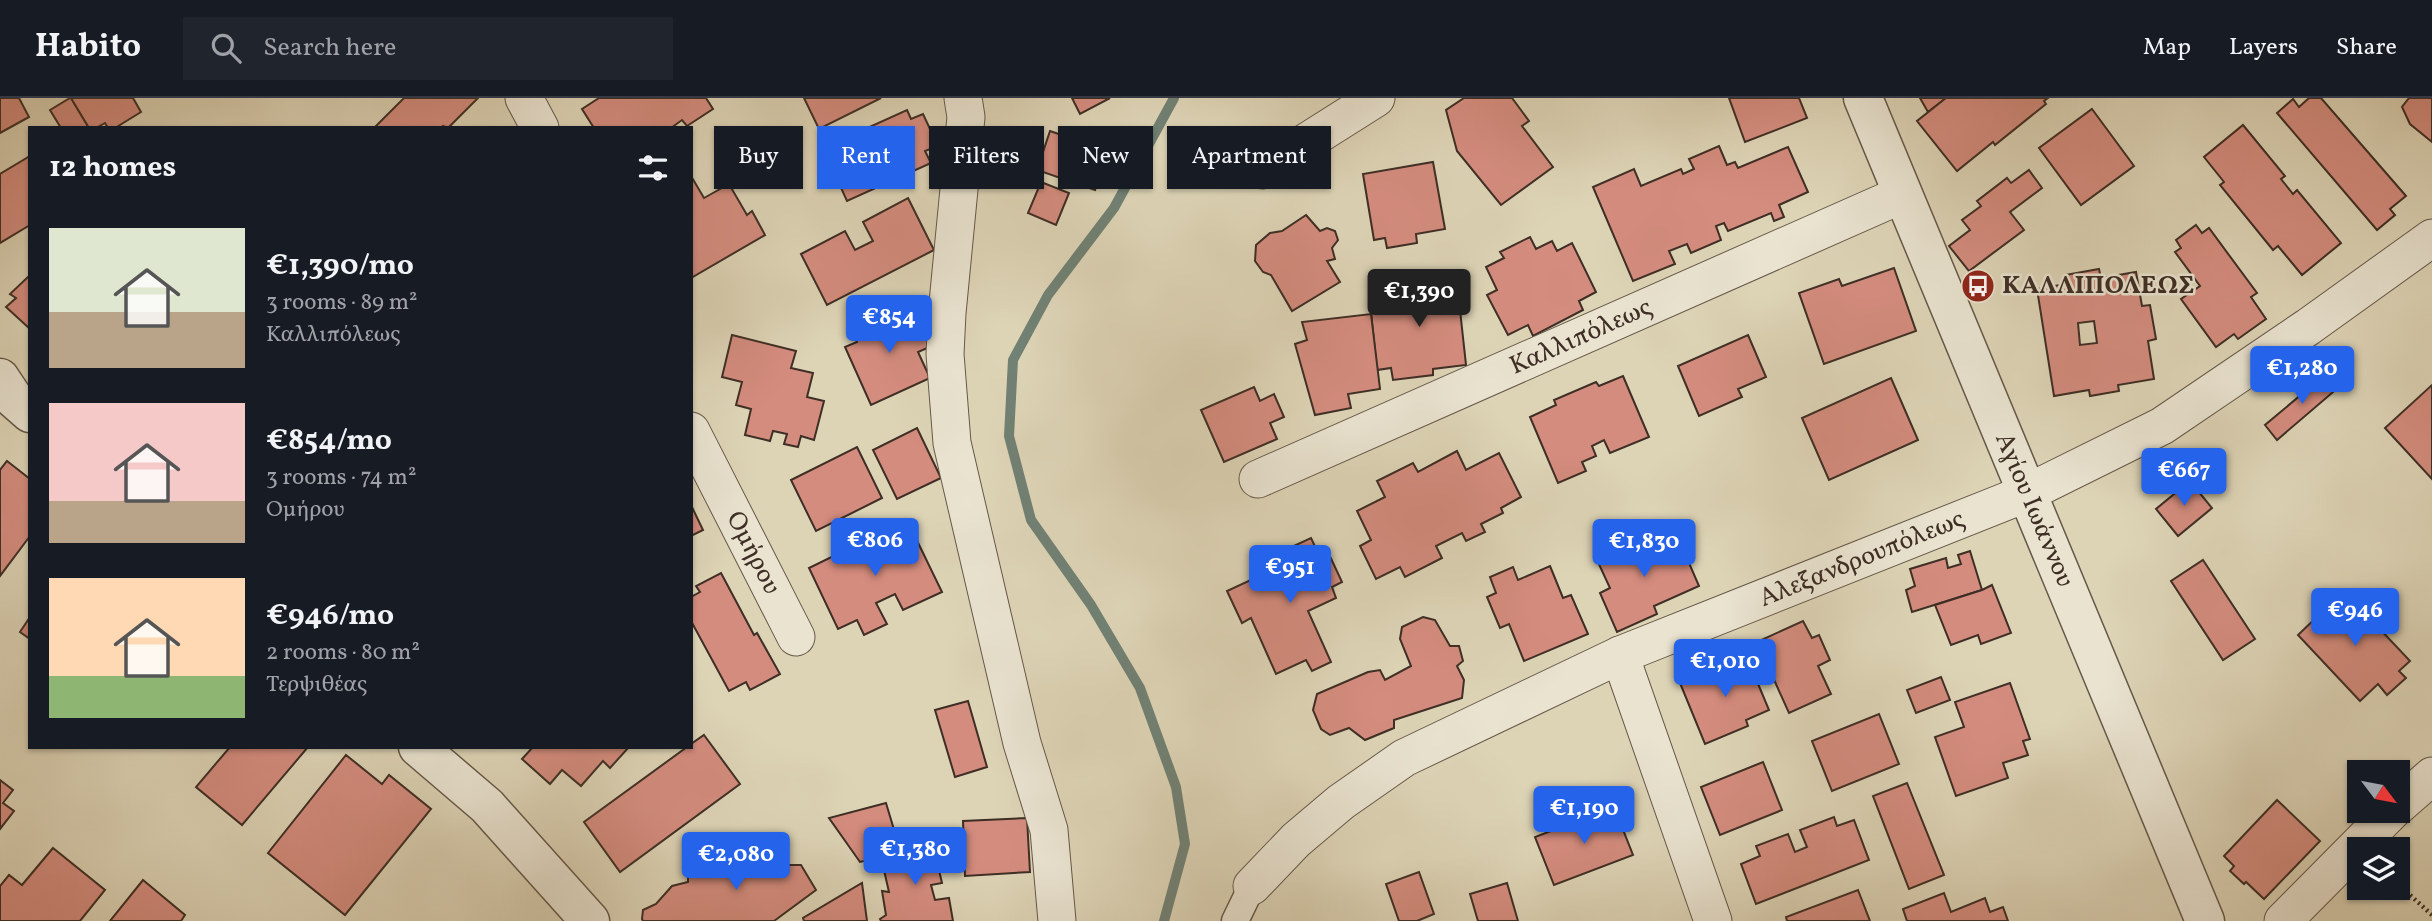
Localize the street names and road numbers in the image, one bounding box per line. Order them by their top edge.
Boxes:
street label: Καλλιπόλεως [1504,290,1658,384]
street label: Αγίου Ιωάννου [1985,427,2083,593]
street label: Αλεξανδρουπόλεως [1754,501,1970,617]
street label: Ομήρου [717,505,789,601]

